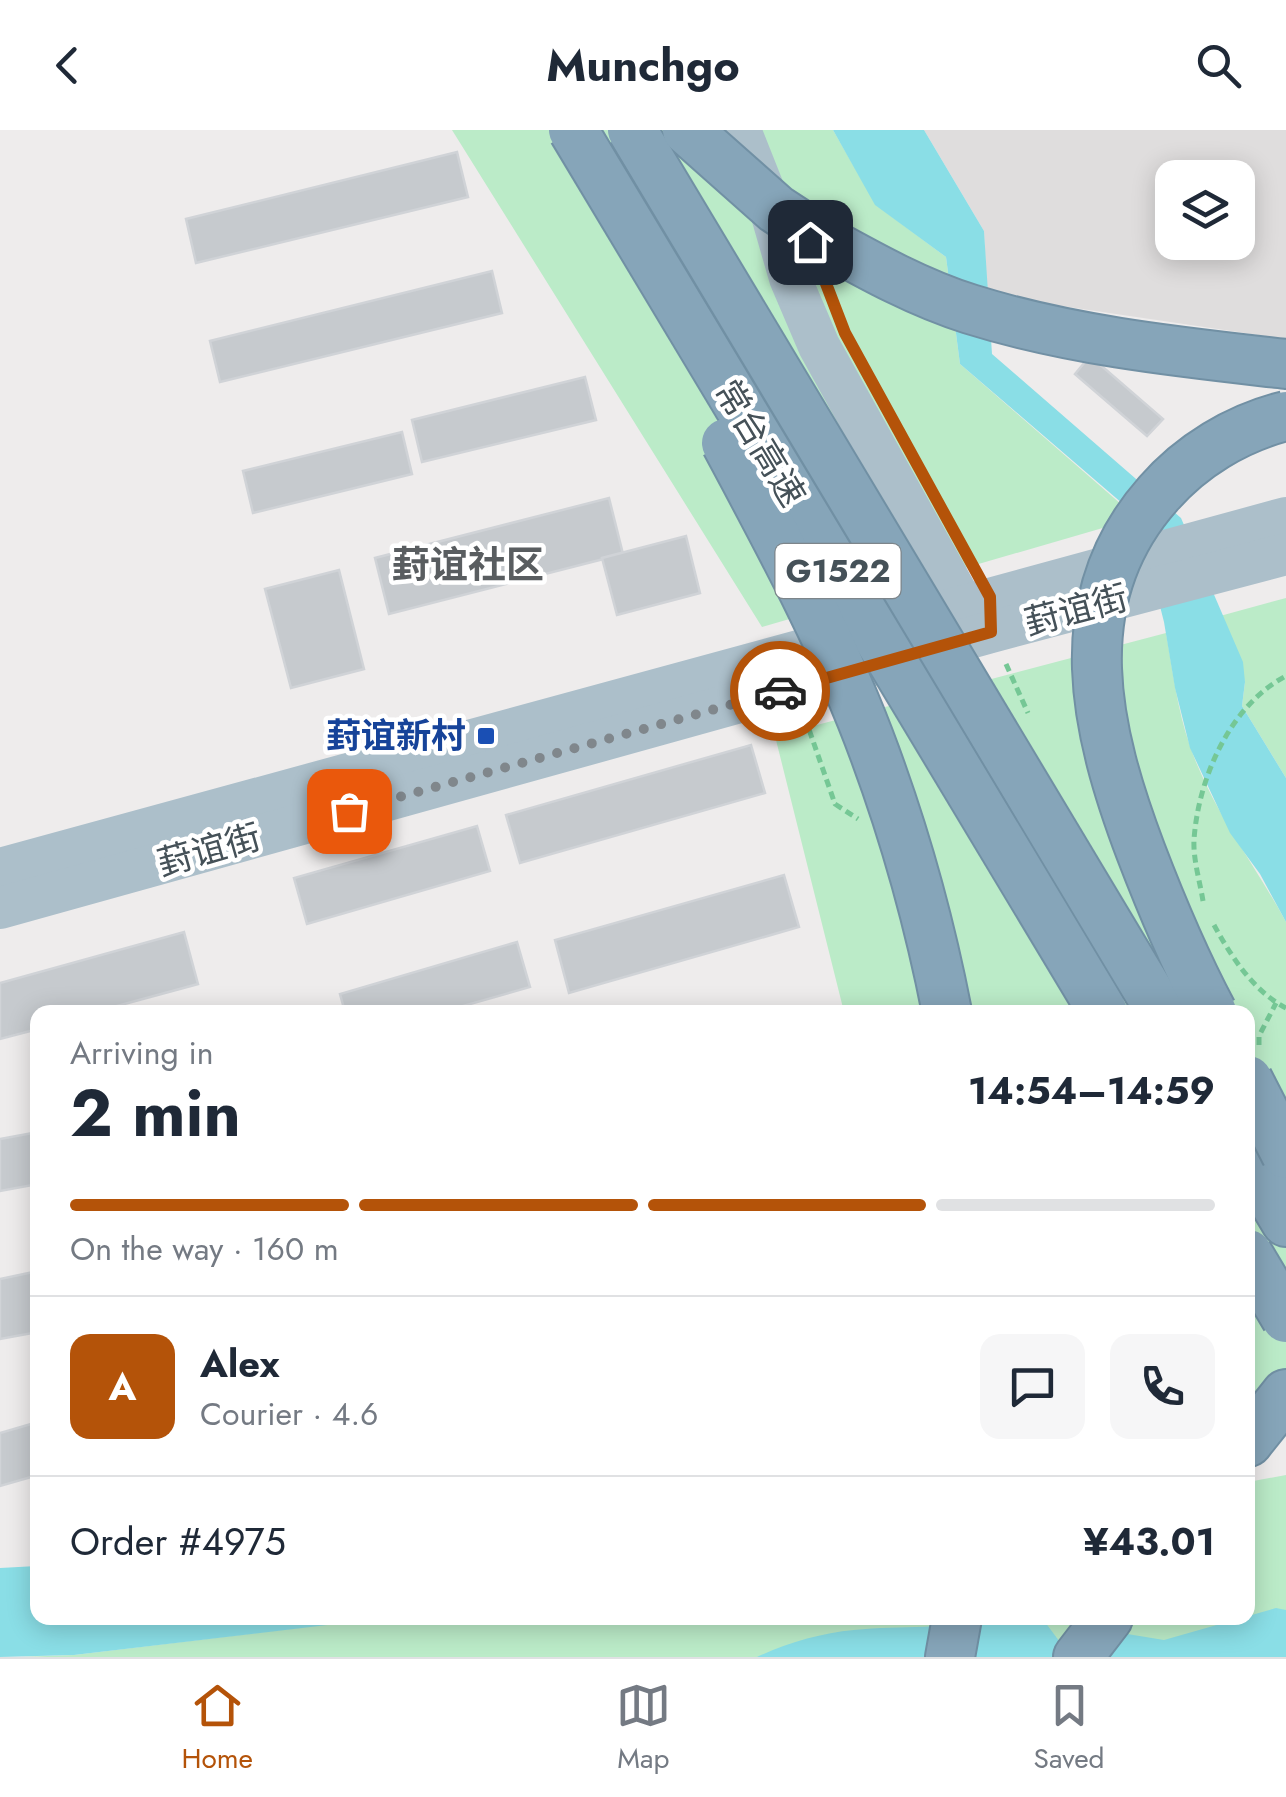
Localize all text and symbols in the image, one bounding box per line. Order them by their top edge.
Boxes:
text: Munchgo [546,33,740,98]
icon: back [40,38,95,93]
icon: search [1191,38,1246,93]
map controls [1155,160,1255,260]
button: layers [1155,160,1255,260]
pin [768,200,853,285]
icon: home [783,215,838,270]
street label: 常台高速 [703,370,817,516]
district label: 葑谊社区 [392,537,544,592]
road number: G1522 [776,544,900,598]
street label: 葑谊街 [1019,572,1133,648]
courier [730,641,830,741]
icon: car [753,664,808,719]
place label: 葑谊新村 [326,711,466,761]
marker: 葑谊新村 [475,725,497,747]
pin [307,769,392,854]
icon: bag [322,784,377,839]
street label: 葑谊街 [152,811,266,889]
text: Arriving in [70,1030,214,1076]
text: 14:54–14:59 [968,1063,1215,1118]
text: 2 min [70,1066,241,1160]
text: On the way · 160 m [70,1226,339,1272]
button: chat [980,1334,1085,1439]
button: phone [1110,1334,1215,1439]
text: Alex [200,1336,280,1391]
text: A [109,1359,136,1414]
text: Courier · 4.6 [200,1391,378,1437]
text: Order #4975 [70,1514,286,1569]
text: ¥43.01 [1083,1514,1215,1569]
tab: Home [181,1678,253,1779]
tab: Map [616,1678,671,1779]
tab: Saved [1034,1678,1105,1779]

